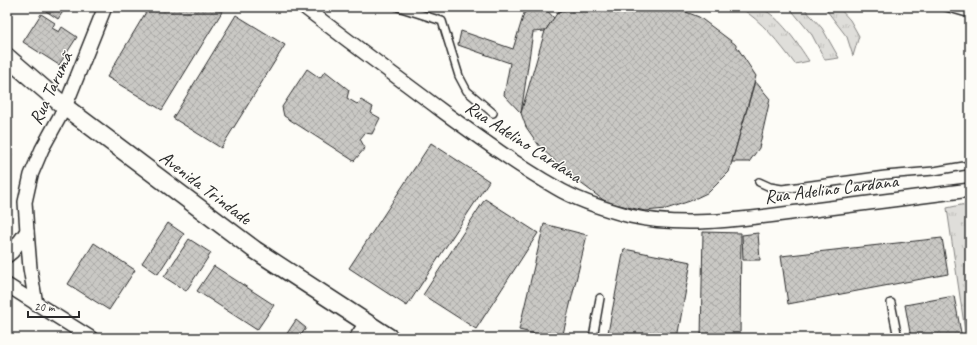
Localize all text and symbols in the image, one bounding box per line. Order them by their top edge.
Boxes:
street label: Rua Tarumã [24,46,79,129]
street label: Rua Adelino Cardana [461,95,587,189]
street label: Avenida Trindade [155,145,258,231]
street label: Rua Adelino Cardana [763,169,901,209]
scale bar [28,293,79,319]
text: 20 m [34,299,56,315]

